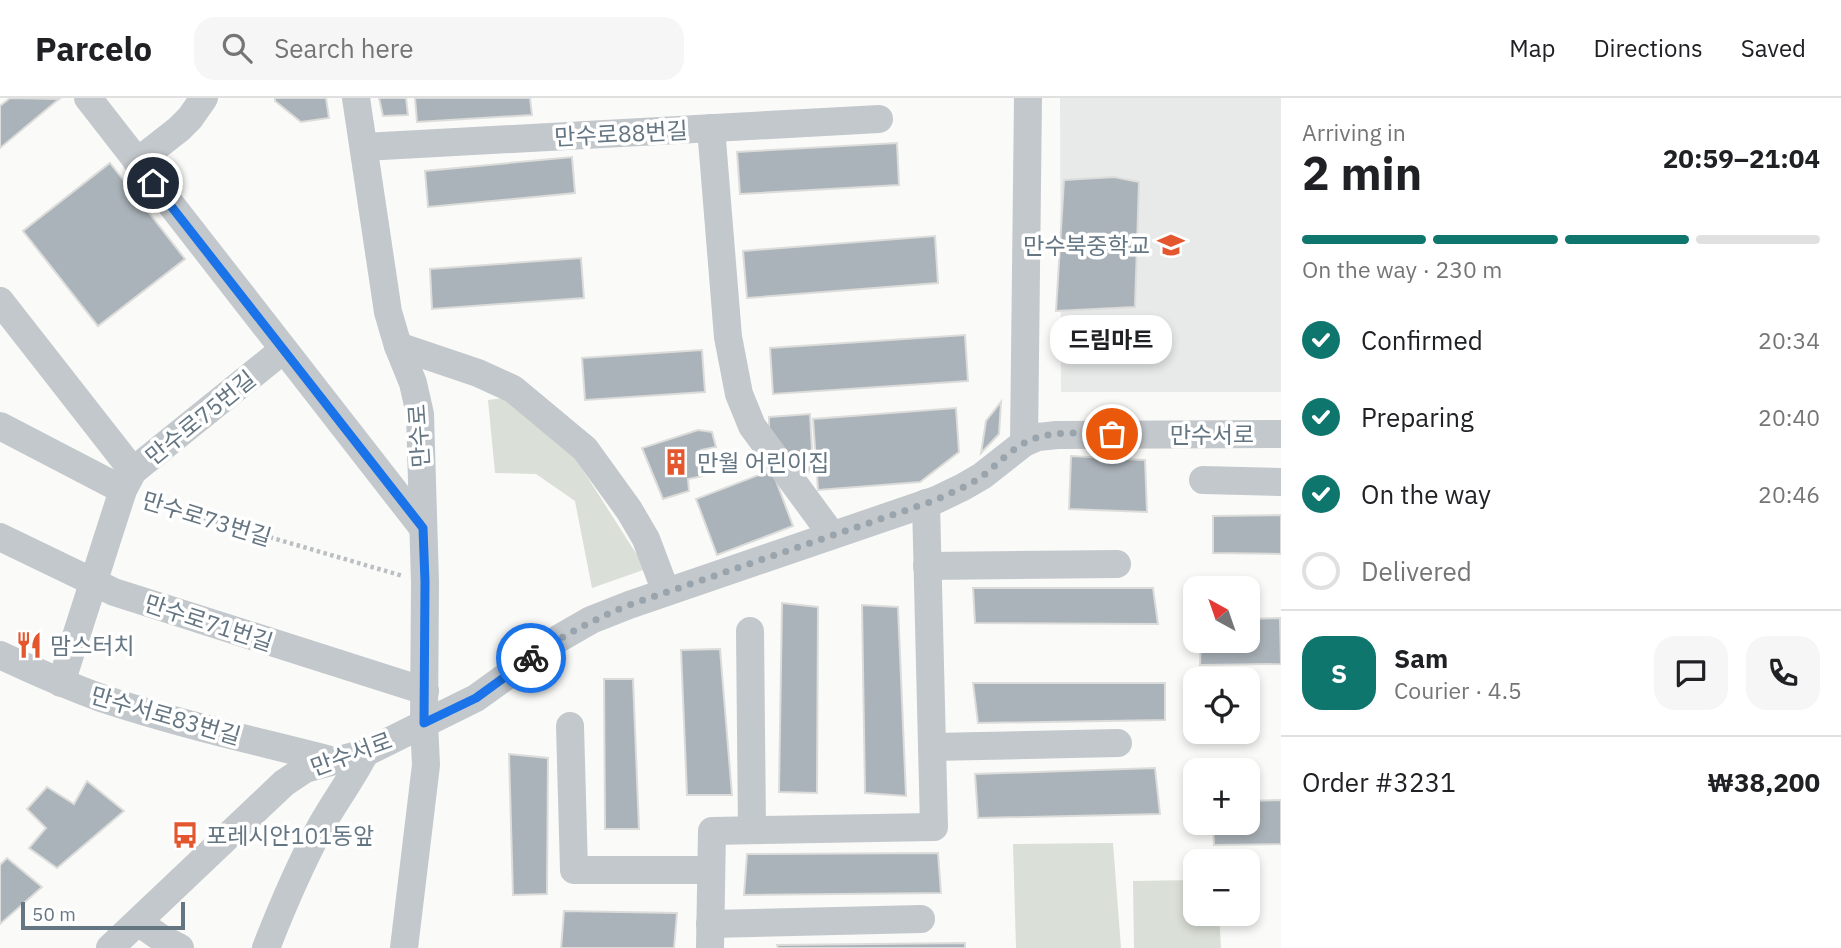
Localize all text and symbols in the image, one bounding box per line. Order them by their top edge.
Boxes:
search box [194,17,684,80]
text: Parcelo [35,27,152,70]
icon: search [218,29,256,67]
text: Search here [274,31,414,65]
text: Map [1509,32,1555,64]
text: Directions [1593,32,1703,64]
text: Saved [1741,32,1806,64]
street label: 만수로88번길 [554,115,688,151]
text: Arriving in [1302,117,1406,147]
text: 20:59–21:04 [1663,141,1820,175]
text: 2 min [1302,143,1422,203]
pin [123,153,183,213]
icon: home [134,164,172,202]
place label: 만수북중학교 [1023,230,1150,260]
school or university icon: 만수북중학교 [1156,230,1186,260]
text: On the way · 230 m [1302,254,1502,284]
callout: 드림마트 [1051,315,1173,364]
icon: check [1302,321,1340,359]
text: Confirmed [1361,323,1483,357]
text: 드림마트 [1069,324,1153,354]
text: 20:34 [1758,325,1820,355]
street label: 만수로75번길 [139,363,261,471]
icon: check [1302,398,1340,436]
text: Preparing [1361,400,1474,434]
text: 20:40 [1758,402,1820,432]
street label: 만수로 [401,403,435,469]
pin [1082,404,1142,464]
icon: bag [1093,415,1131,453]
street label: 만수서로 [1170,419,1254,449]
building icon: 만월 어린이집 [661,447,691,477]
place label: 만월 어린이집 [697,447,829,477]
icon: check [1302,475,1340,513]
text: On the way [1361,477,1491,511]
text: 20:46 [1758,479,1820,509]
street label: 만수로73번길 [139,484,275,552]
text: Delivered [1361,554,1472,588]
north arrow [1183,576,1260,653]
map controls [1183,576,1260,926]
street label: 만수로71번길 [141,587,277,657]
courier [496,623,566,693]
restaurant icon: 맘스터치 [14,630,44,660]
place label: 맘스터치 [50,630,135,660]
button: chat [1654,636,1728,710]
button: phone [1746,636,1820,710]
icon: bike [512,639,550,677]
text: Sam [1394,641,1448,675]
text: S [1331,656,1347,690]
button: locate [1183,667,1260,744]
text: Courier · 4.5 [1394,675,1522,705]
street label: 만수서로83번길 [88,679,244,751]
street label: 만수서로 [306,724,396,782]
button: + [1183,758,1260,835]
text: Order #3231 [1302,765,1456,799]
text: ₩38,200 [1707,765,1820,799]
bus stop icon: 포레시안101동앞 [170,820,200,850]
place label: 포레시안101동앞 [206,820,374,850]
button: − [1183,849,1260,926]
scale bar [21,899,186,931]
text: 50 m [32,902,76,926]

